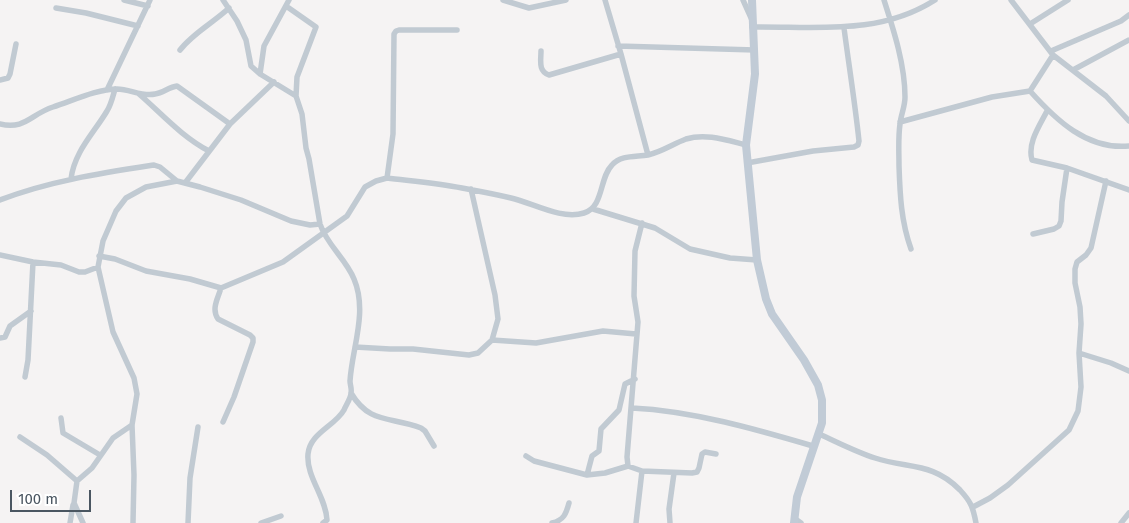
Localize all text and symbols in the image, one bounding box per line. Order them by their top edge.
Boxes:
scale bar [12,480,94,512]
text: 100 m [18,490,58,508]

